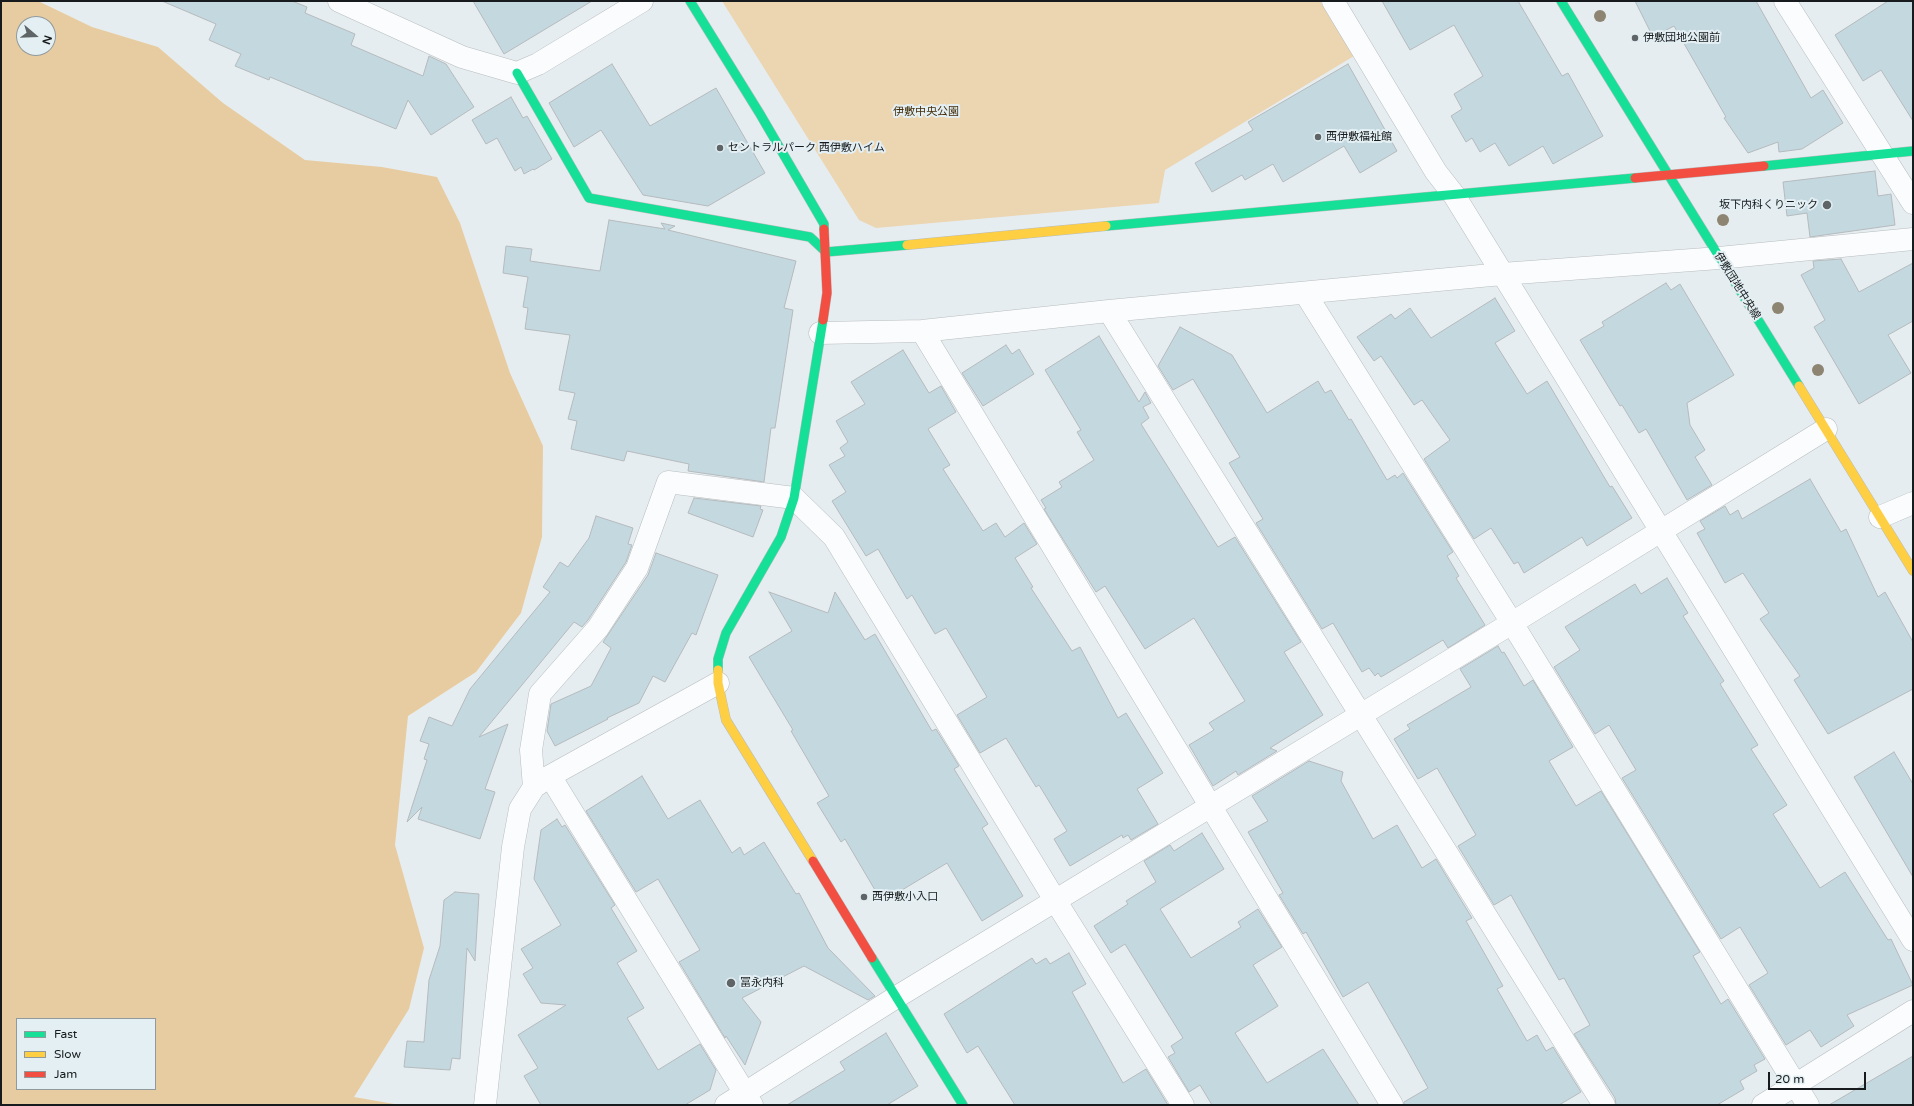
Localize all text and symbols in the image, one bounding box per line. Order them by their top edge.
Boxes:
north arrow [16,16,56,56]
place label: 伊敷団地公園前 [1643,31,1720,45]
text: N [39,33,54,46]
marker: 伊敷団地公園前 [1630,33,1640,43]
park label: 伊敷中央公園 [893,105,959,119]
place label: 西伊敷福祉館 [1326,130,1392,144]
marker: 西伊敷福祉館 [1313,132,1323,142]
place label: セントラルパーク 西伊敷ハイム [728,141,885,155]
marker: セントラルパーク 西伊敷ハイム [715,143,725,153]
place label: 坂下内科くりニック [1719,198,1818,212]
marker: 坂下内科くりニック [1821,199,1833,211]
street label: 伊敷団地中央線 [1711,250,1763,322]
place label: 西伊敷小入口 [872,890,938,904]
marker: 西伊敷小入口 [859,892,869,902]
place label: 冨永内科 [740,976,784,990]
marker: 冨永内科 [725,977,737,989]
legend [16,1018,156,1090]
text: Fast [54,1027,77,1041]
text: Slow [54,1047,81,1061]
scale bar [1770,1064,1868,1090]
text: Jam [54,1067,77,1081]
text: 20 m [1775,1072,1804,1086]

